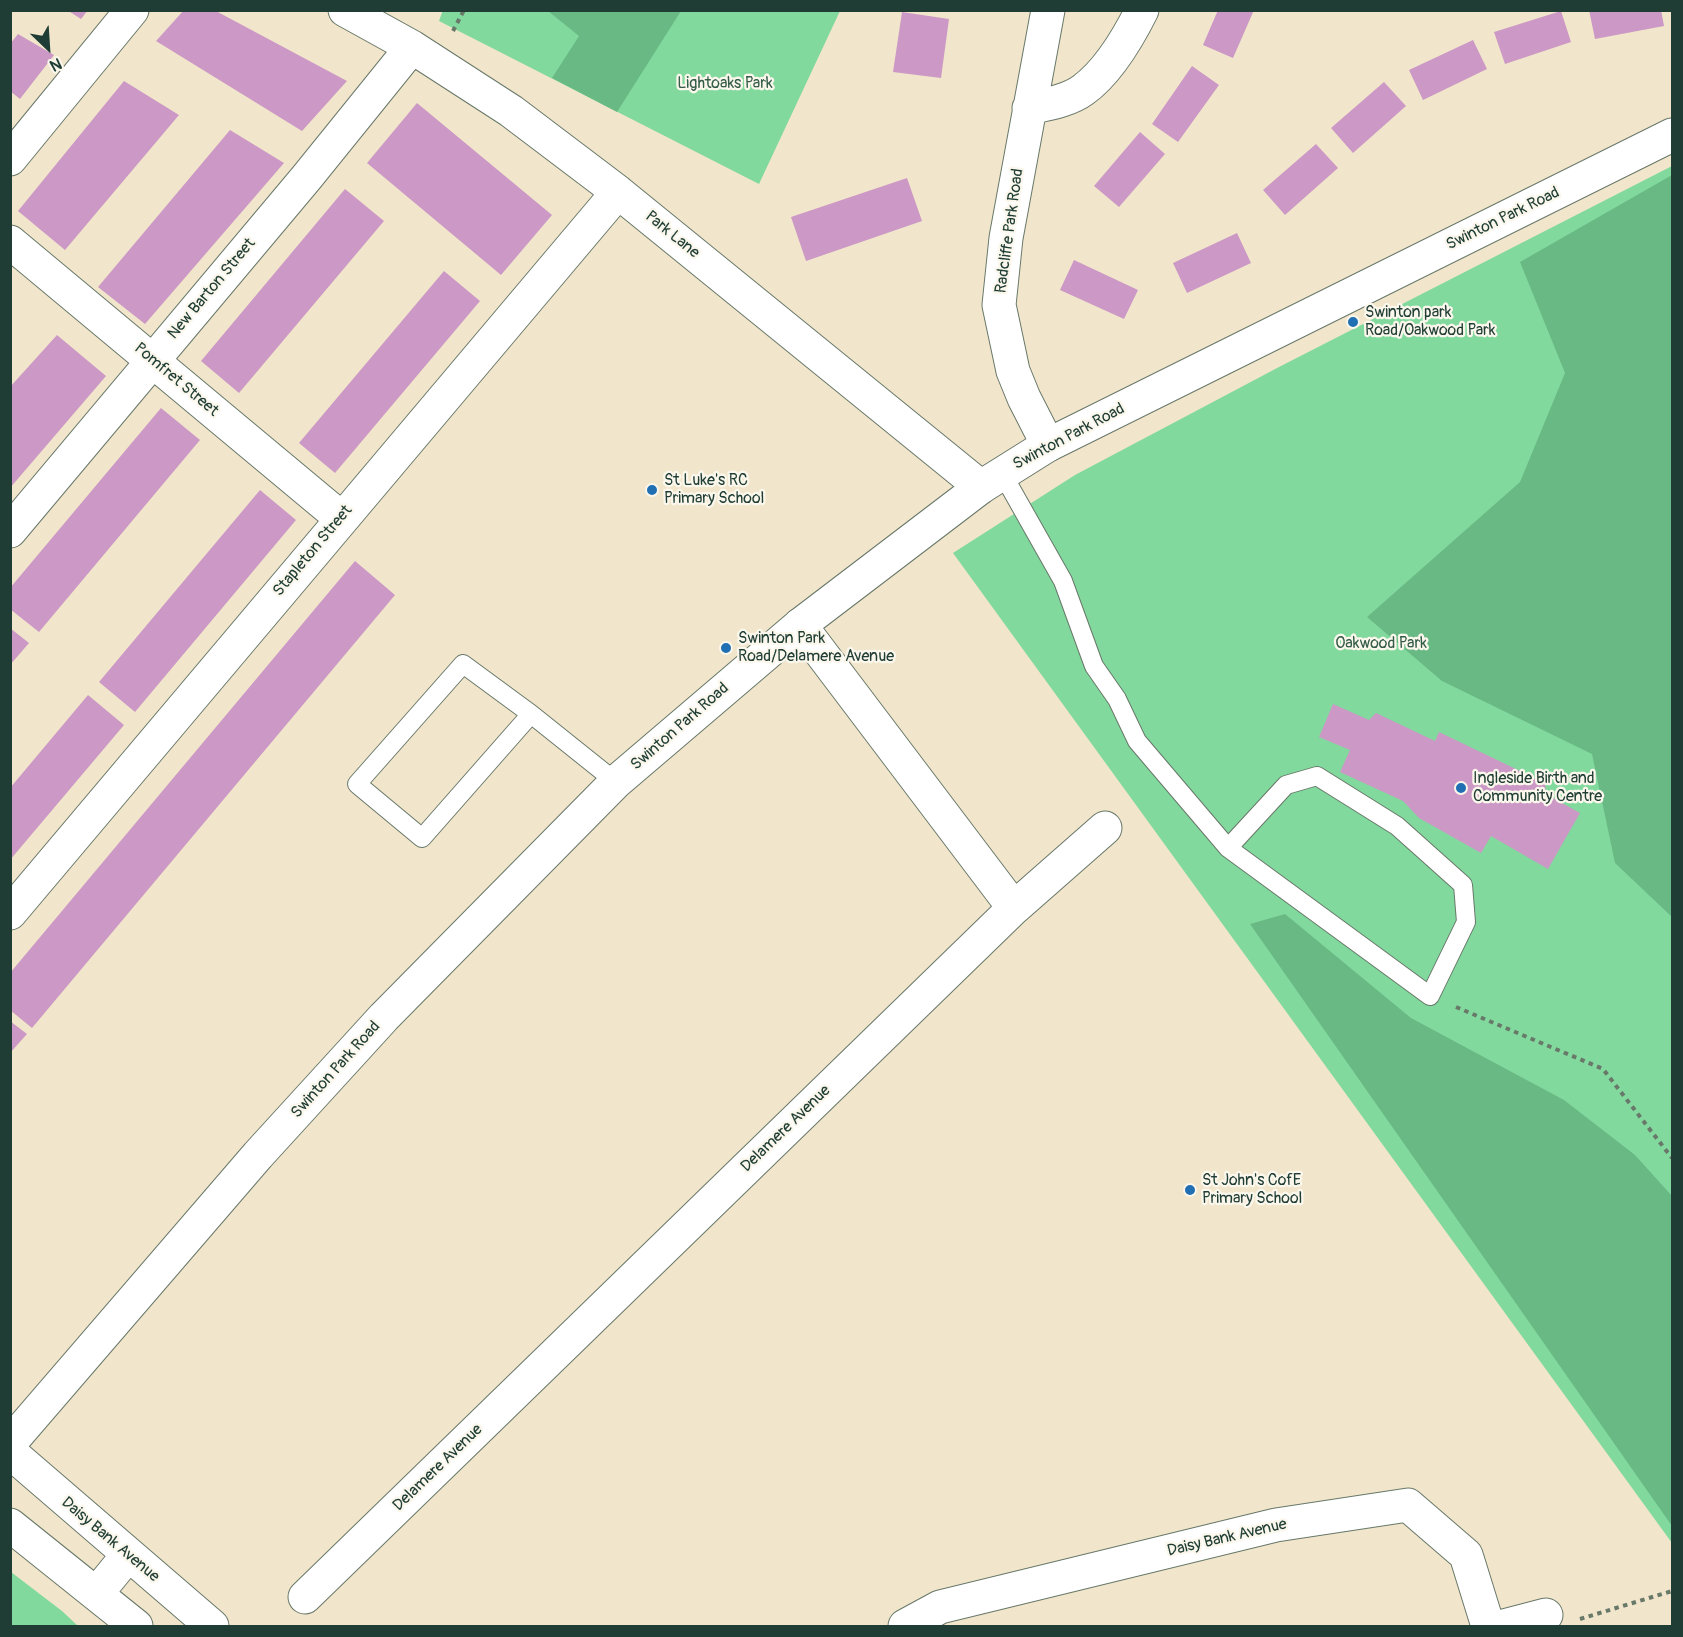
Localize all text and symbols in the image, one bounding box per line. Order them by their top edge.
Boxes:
north arrow [18,18,78,78]
text: N [46,53,65,76]
park label: Lightoaks Park [677,74,773,94]
street label: Radcliffe Park Road [992,167,1028,295]
street label: Swinton Park Road [1443,183,1563,255]
street label: Park Lane [641,207,703,263]
street label: New Barton Street [164,235,260,343]
place label: Swinton park Road/Oakwood Park [1365,303,1495,341]
marker: Swinton park Road/Oakwood Park [1346,315,1360,329]
street label: Pomfret Street [130,339,222,421]
street label: Swinton Park Road [1010,399,1128,475]
place label: St Luke's RC Primary School [664,471,764,509]
marker: St Luke's RC Primary School [645,483,659,497]
street label: Stapleton Street [269,501,357,601]
place label: Swinton Park Road/Delamere Avenue [738,629,894,667]
park label: Oakwood Park [1335,634,1427,654]
marker: Swinton Park Road/Delamere Avenue [719,641,733,655]
street label: Swinton Park Road [627,679,733,775]
place label: Ingleside Birth and Community Centre [1473,769,1602,807]
marker: Ingleside Birth and Community Centre [1454,781,1468,795]
street label: Swinton Park Road [287,1018,385,1122]
street label: Delamere Avenue [737,1081,835,1177]
place label: St John's CofE Primary School [1202,1171,1302,1209]
marker: St John's CofE Primary School [1183,1183,1197,1197]
street label: Delamere Avenue [389,1420,487,1516]
street label: Daisy Bank Avenue [57,1493,163,1587]
street label: Daisy Bank Avenue [1165,1515,1289,1561]

